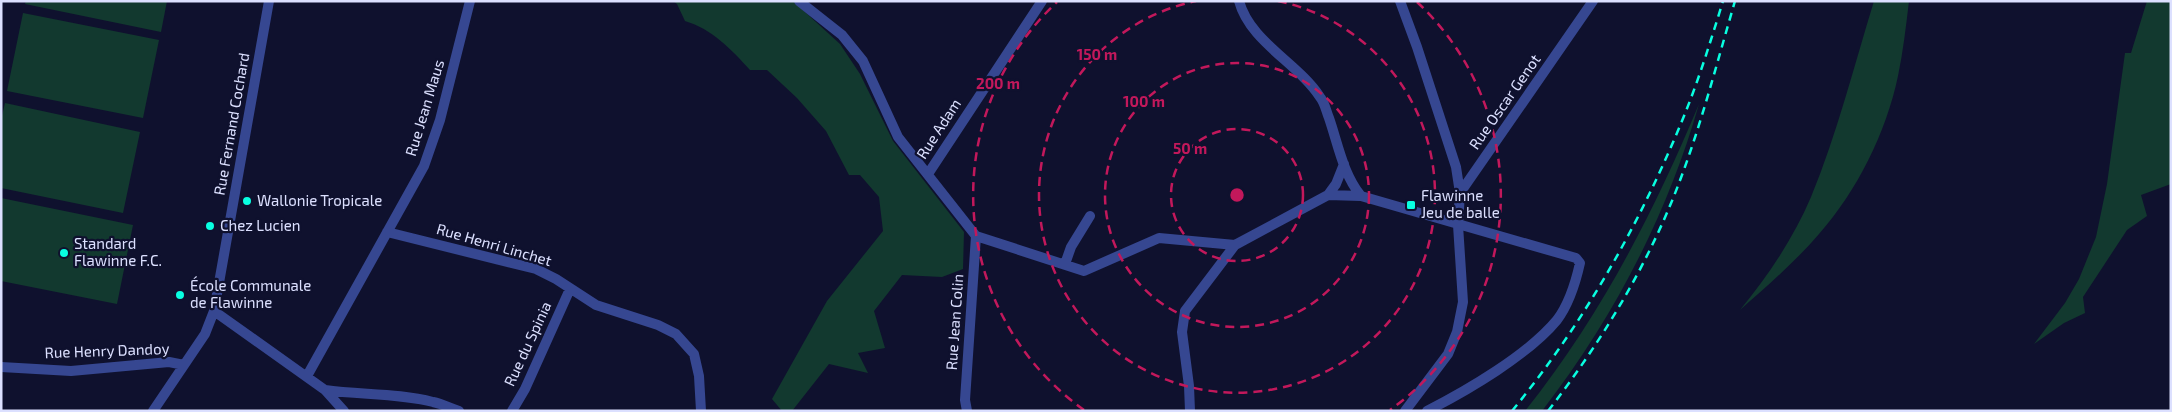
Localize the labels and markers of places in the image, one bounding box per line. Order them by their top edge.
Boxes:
centre of rings [1228,186,1246,204]
place label: Flawinne Jeu de balle [1421,186,1500,221]
place label: Wallonie Tropicale [257,191,382,209]
marker: Wallonie Tropicale [241,195,253,207]
marker: Flawinne Jeu de balle [1405,199,1417,211]
place label: Chez Lucien [220,216,300,234]
marker: Chez Lucien [204,220,216,232]
place label: Standard Flawinne F.C. [74,234,162,269]
marker: Standard Flawinne F.C. [58,247,70,259]
place label: École Communale de Flawinne [190,276,311,311]
marker: École Communale de Flawinne [174,289,186,301]

